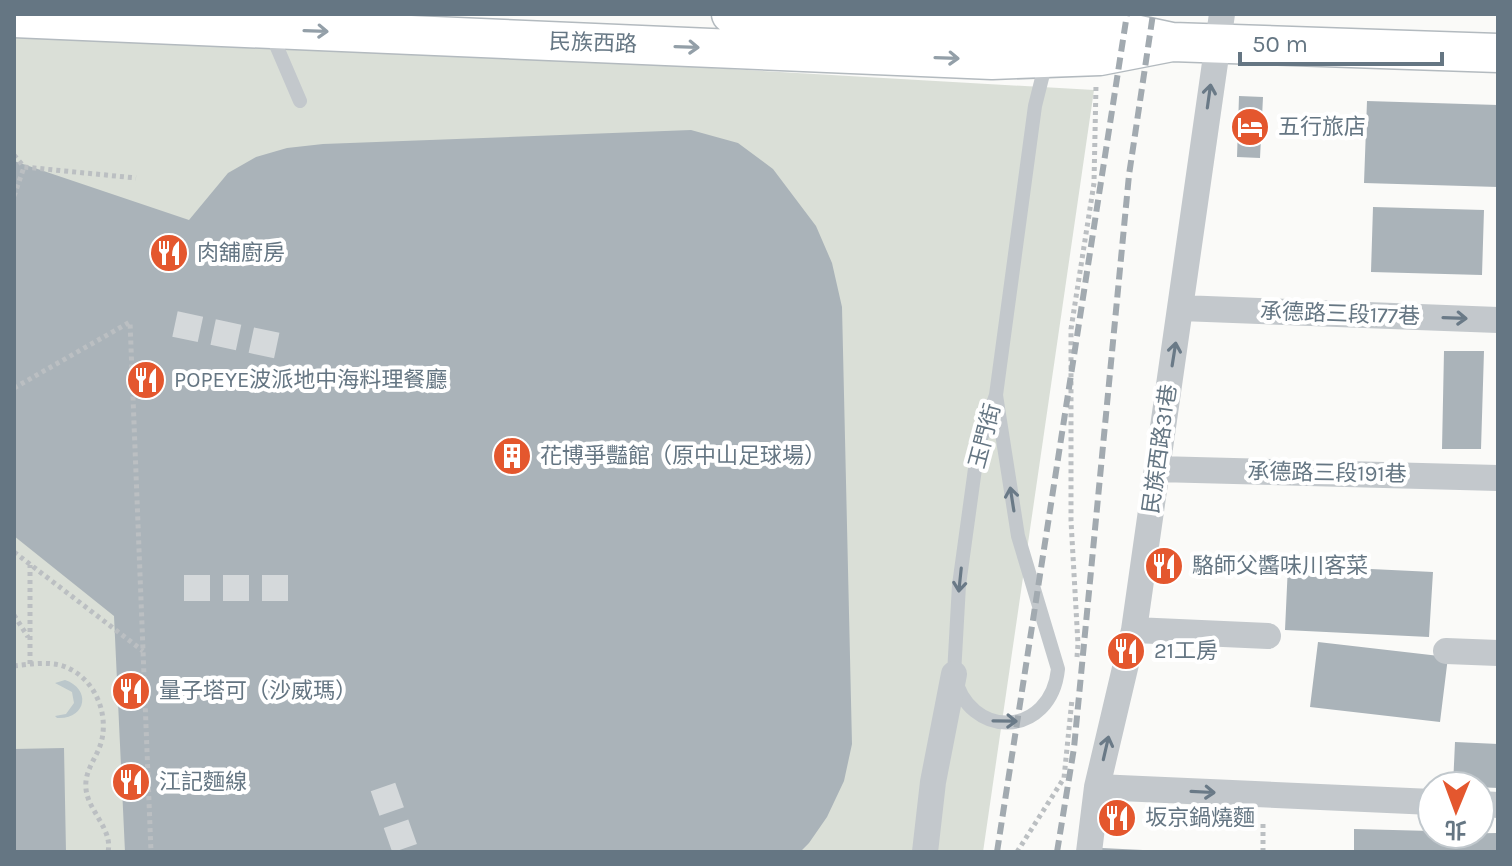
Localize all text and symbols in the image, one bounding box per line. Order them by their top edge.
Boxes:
scale bar [1240,16,1442,66]
one-way arrow [302,24,329,39]
street label: 民族西路 [549,28,637,58]
text: 50 m [1252,30,1308,58]
one-way arrow [673,40,700,55]
one-way arrow [933,51,960,66]
one-way arrow [1202,84,1217,109]
hotel icon: 五行旅店 [1229,106,1271,148]
place label: 五行旅店 [1278,114,1366,140]
restaurant icon: 肉舖廚房 [148,232,190,274]
place label: 肉舖廚房 [197,240,285,266]
street label: 承德路三段177巷 [1260,298,1420,330]
one-way arrow [1441,311,1468,326]
one-way arrow [1167,342,1182,367]
restaurant icon: POPEYE波派地中海料理餐廳 [125,359,167,401]
place label: POPEYE波派地中海料理餐廳 [174,367,447,393]
street label: 民族西路31巷 [1138,383,1182,515]
street label: 玉門街 [964,401,1006,471]
building icon: 花博爭豔館（原中山足球場） [491,435,533,477]
place label: 花博爭豔館（原中山足球場） [540,443,826,469]
street label: 承德路三段191巷 [1247,459,1407,487]
one-way arrow [1004,487,1019,512]
restaurant icon: 駱師父醬味川客菜 [1143,545,1185,587]
place label: 駱師父醬味川客菜 [1192,553,1368,579]
one-way arrow [952,566,967,593]
restaurant icon: 21工房 [1105,630,1147,672]
place label: 21工房 [1154,638,1218,664]
restaurant icon: 量子塔可（沙威瑪） [110,670,152,712]
place label: 量子塔可（沙威瑪） [159,678,357,704]
one-way arrow [992,713,1018,728]
one-way arrow [1099,735,1114,761]
restaurant icon: 江記麵線 [110,761,152,803]
place label: 江記麵線 [159,769,247,795]
north arrow [1416,770,1496,850]
one-way arrow [1189,785,1216,800]
restaurant icon: 坂京鍋燒麵 [1096,797,1138,839]
place label: 坂京鍋燒麵 [1145,805,1255,831]
text: 北 [1444,816,1467,842]

